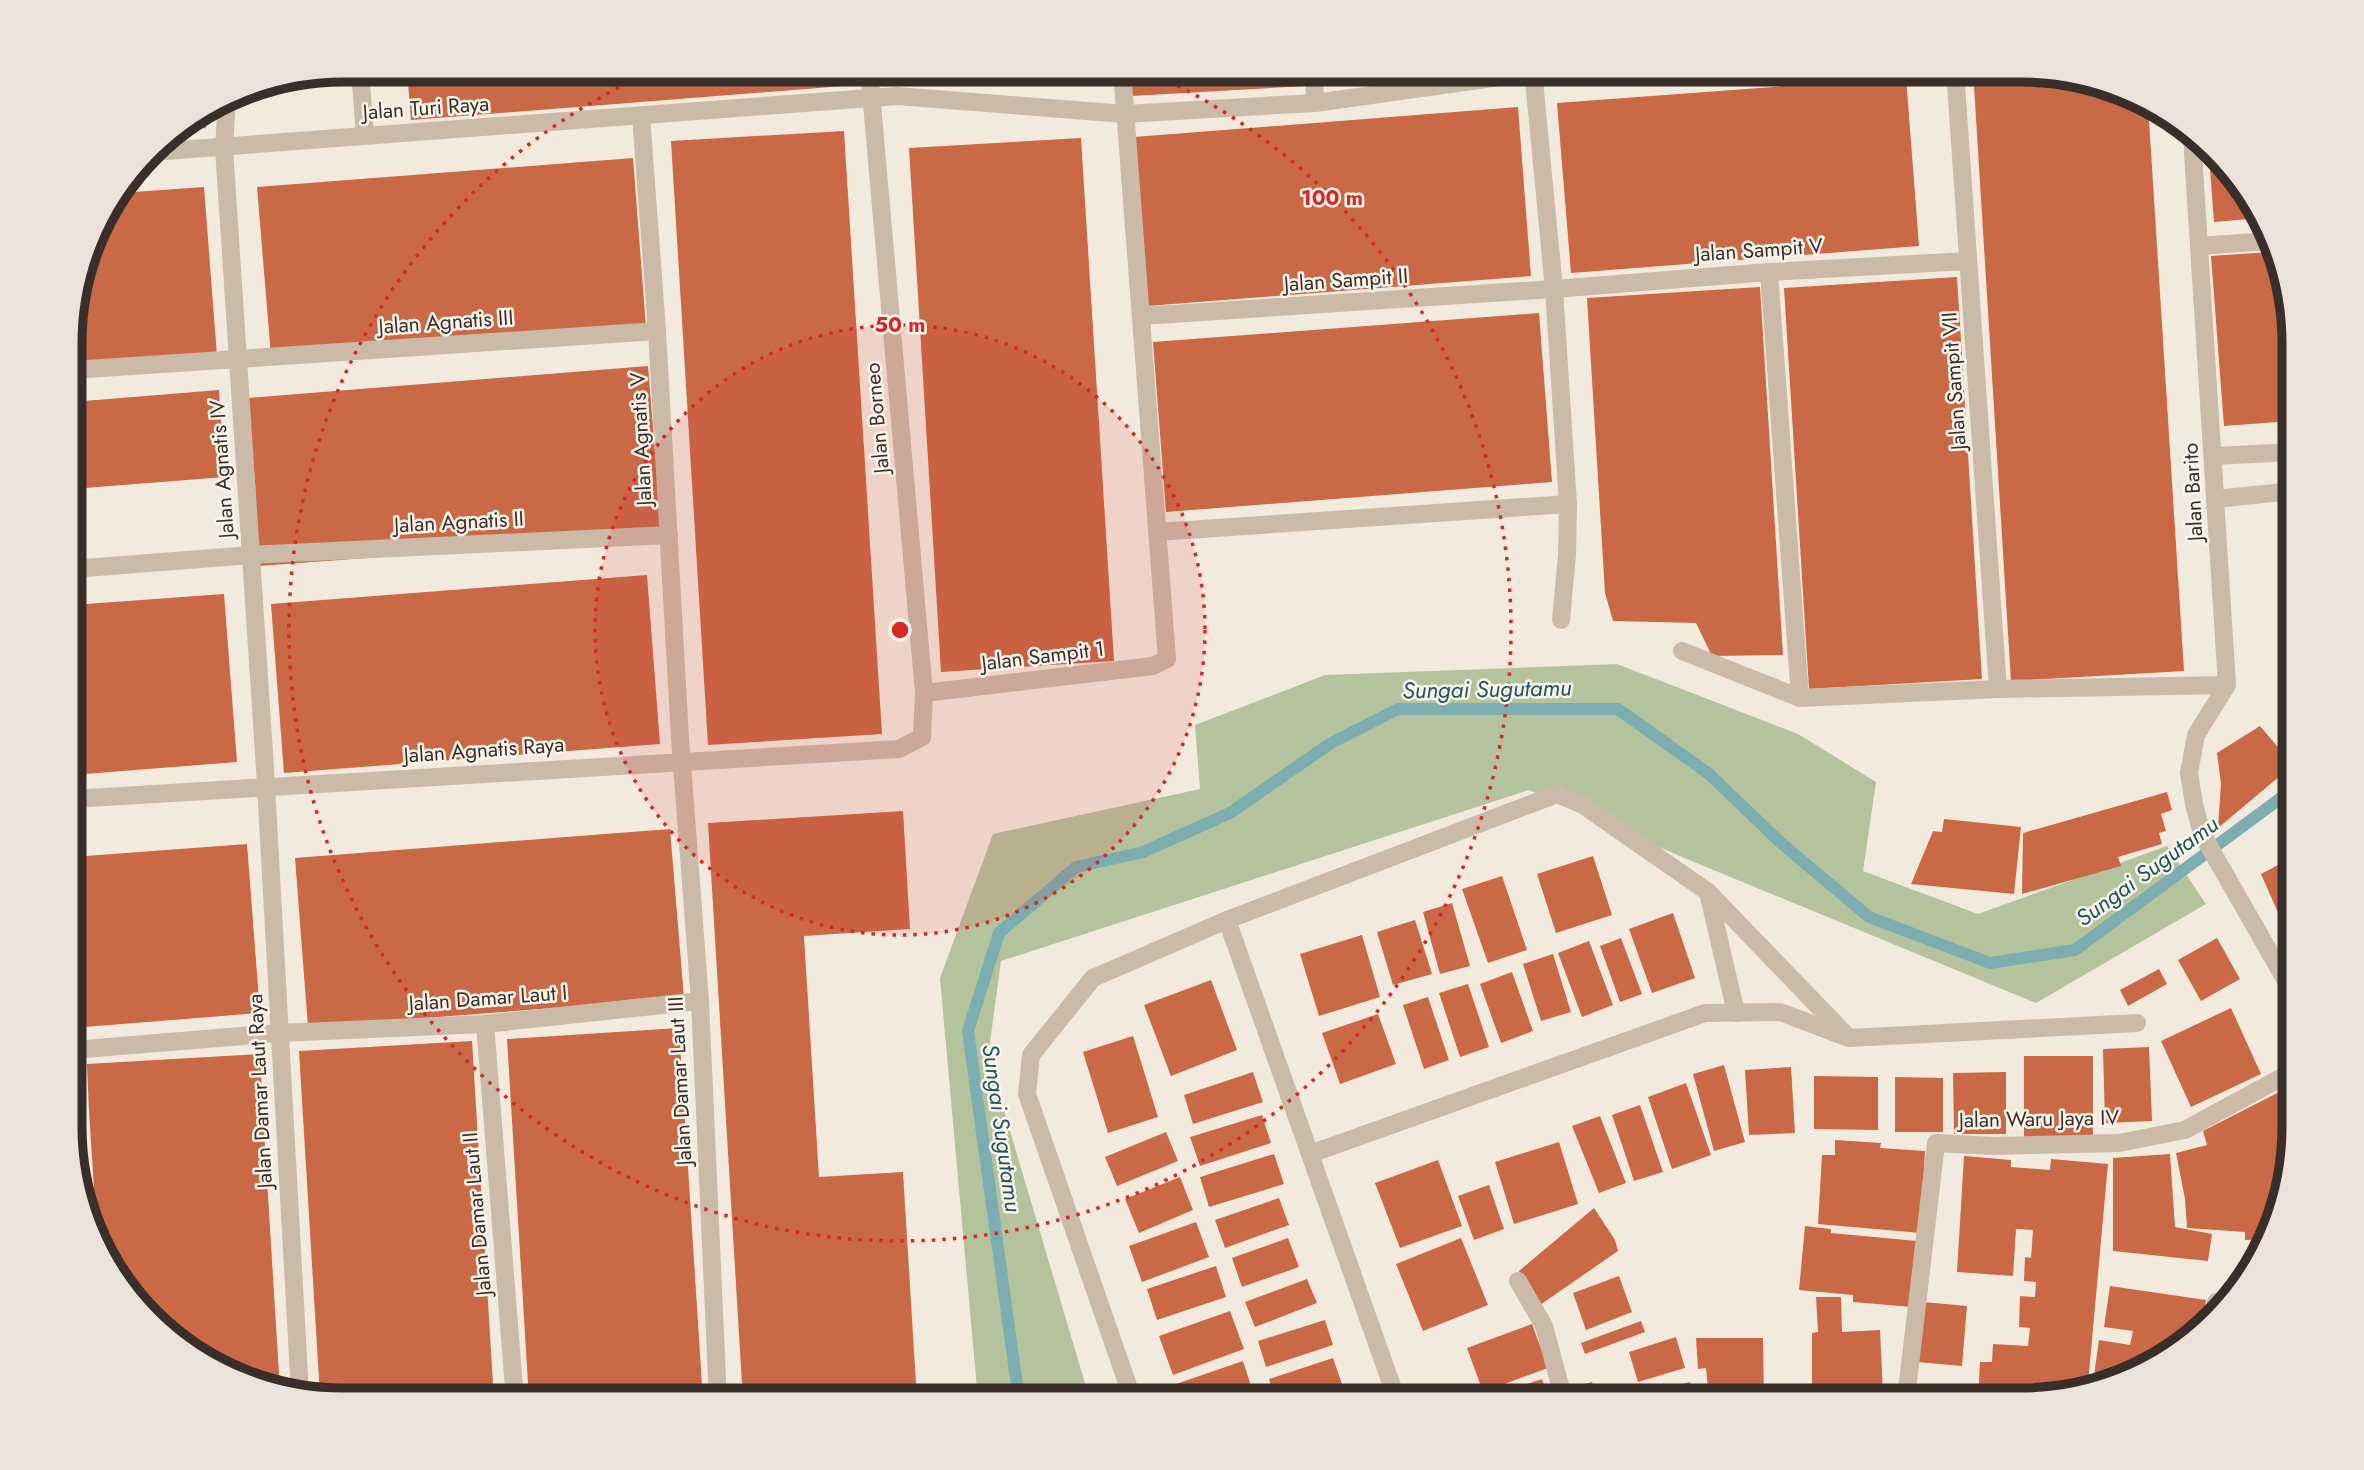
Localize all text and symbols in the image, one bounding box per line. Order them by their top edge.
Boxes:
street label: Jalan Turi Raya [359,89,490,128]
text: 100 m [1301,183,1363,213]
street label: Jalan Sampit V [1691,231,1824,270]
street label: Jalan Sampit II [1280,261,1409,300]
street label: Jalan Agnatis III [375,302,514,342]
text: 50 m [875,310,925,340]
street label: Jalan Sampit VII [1934,311,1974,454]
street label: Jalan Borneo [857,361,897,478]
street label: Jalan Agnatis V [623,371,660,509]
street label: Jalan Agnatis IV [202,399,242,542]
street label: Jalan Barito [2175,442,2211,545]
street label: Jalan Agnatis II [390,504,525,541]
centre of rings [888,618,912,642]
street label: Jalan Sampit 1 [977,634,1106,679]
water label: Sungai Sugutamu [1402,671,1572,707]
street label: Jalan Agnatis Raya [400,729,565,771]
water label: Sungai Sugutamu [2068,807,2226,935]
street label: Jalan Damar Laut I [405,977,568,1019]
street label: Jalan Damar Laut Raya [240,993,280,1192]
street label: Jalan Damar Laut III [661,996,700,1169]
water label: Sungai Sugutamu [973,1042,1031,1215]
street label: Jalan Waru Jaya IV [1956,1103,2120,1135]
street label: Jalan Damar Laut II [455,1131,499,1300]

